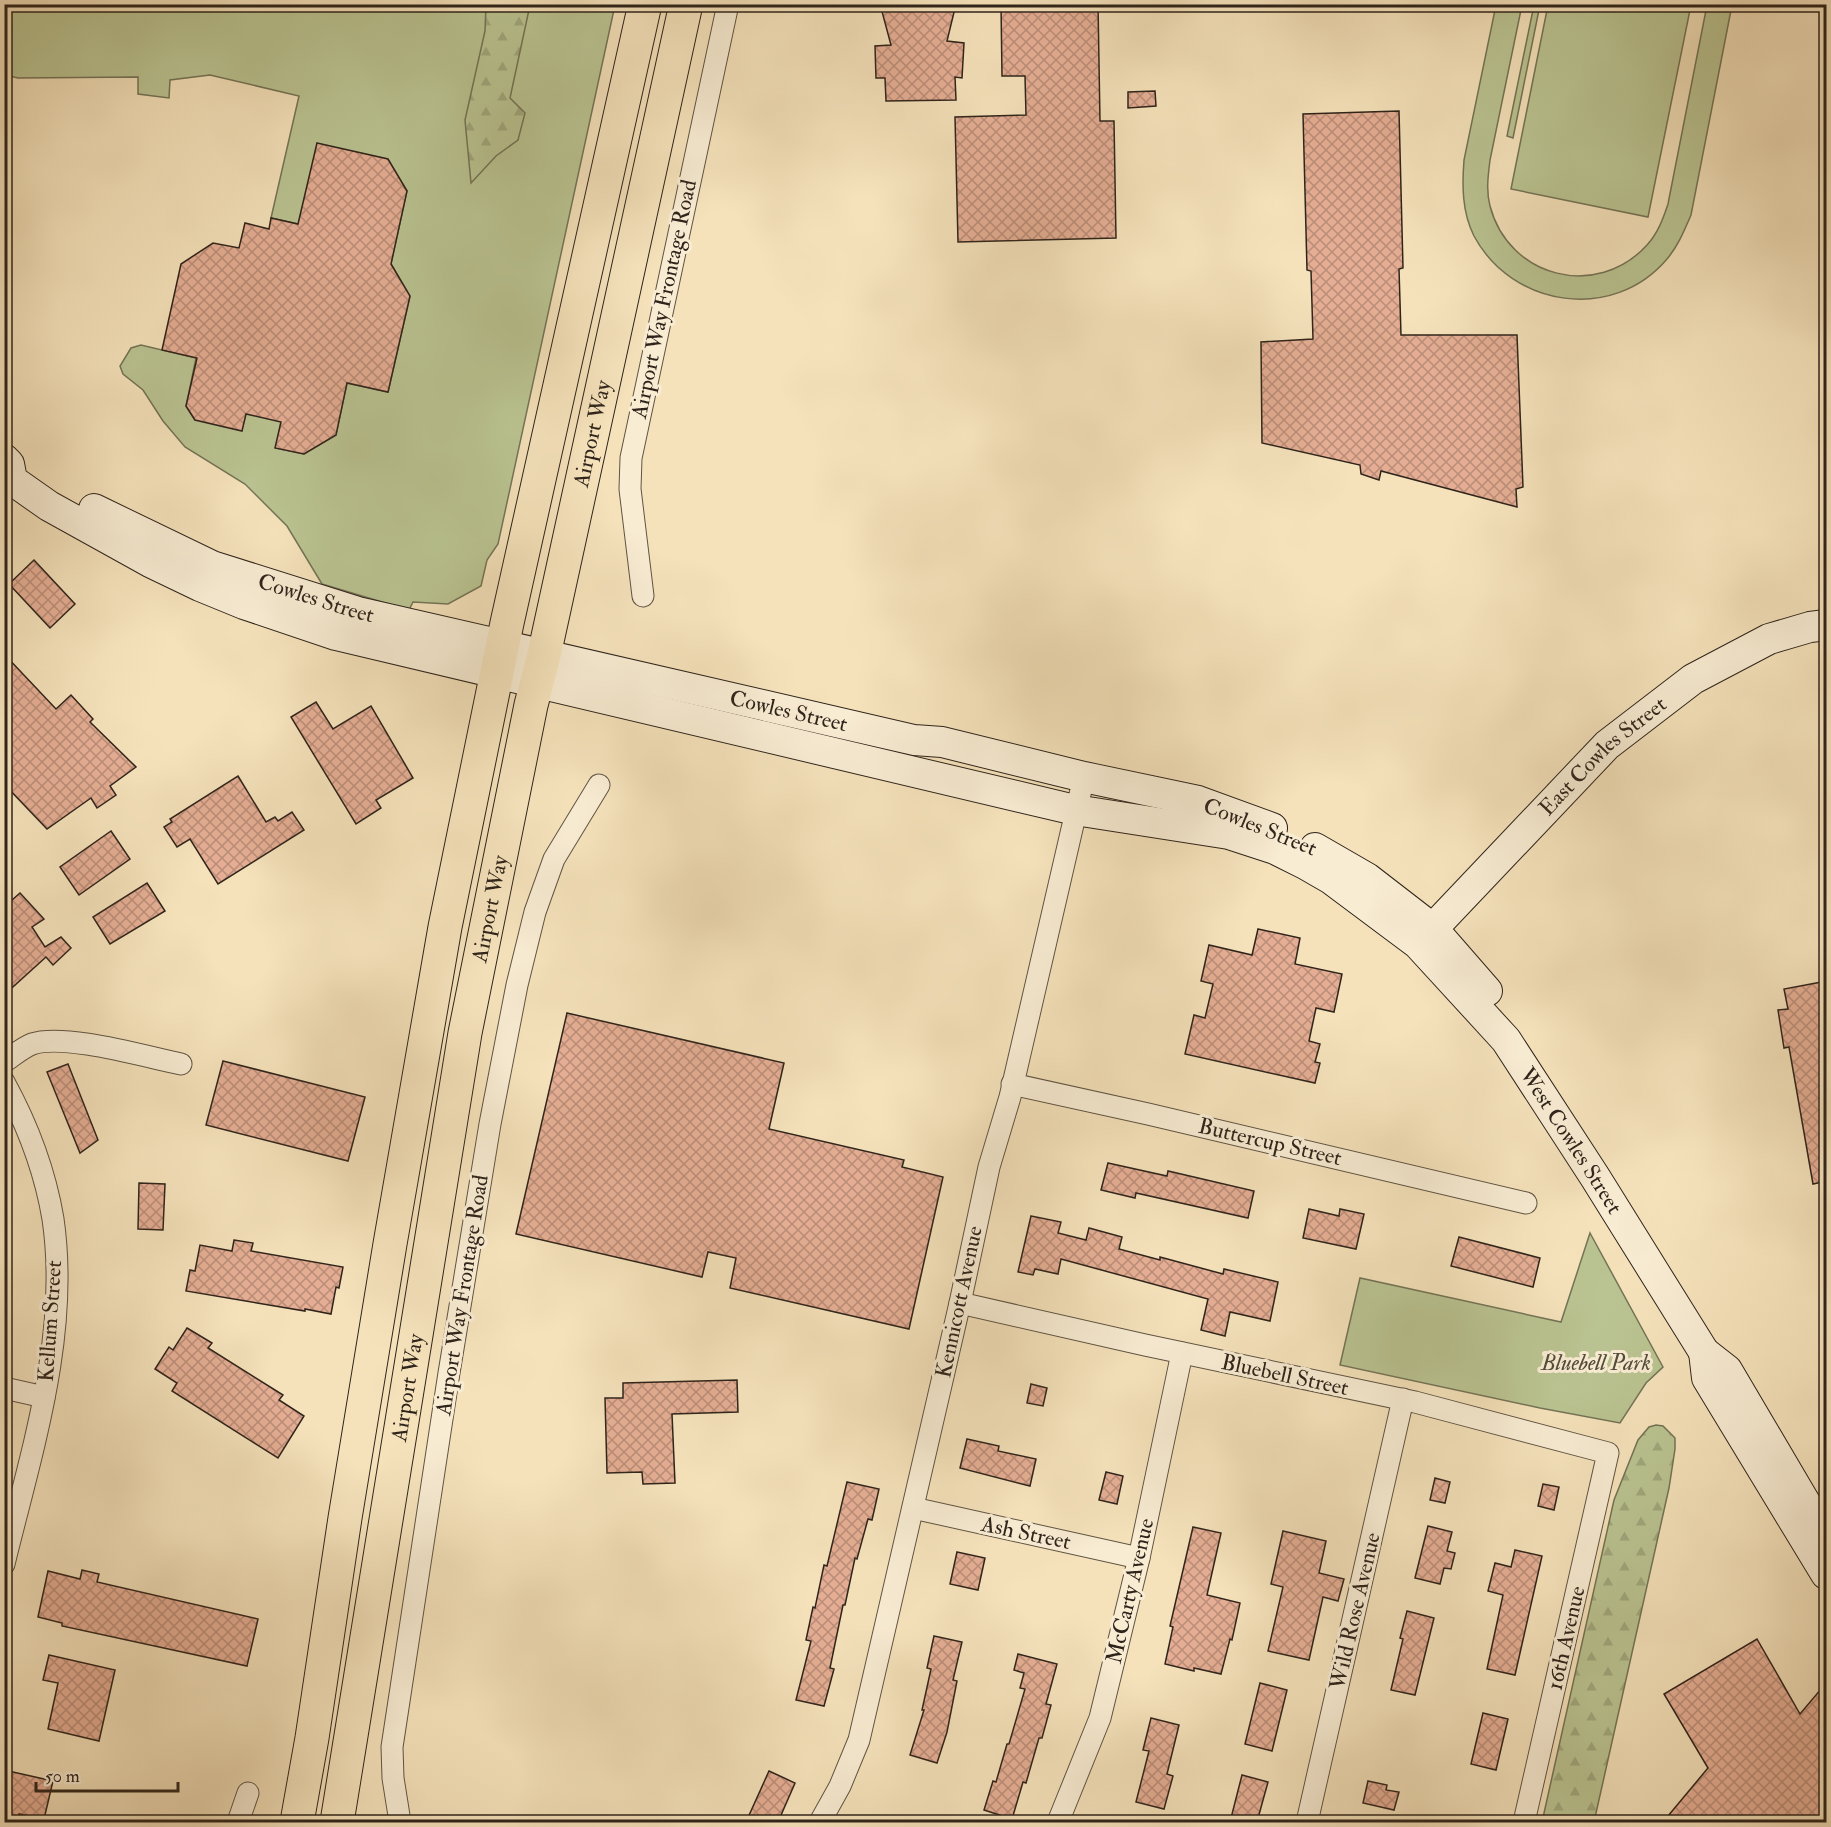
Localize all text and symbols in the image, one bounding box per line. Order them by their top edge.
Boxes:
street label: Airport Way Frontage Road [625,177,704,422]
street label: Airport Way [567,377,618,491]
street label: Cowles Street [254,567,377,629]
street label: Cowles Street [727,684,850,738]
street label: East Cowles Street [1533,690,1672,822]
street label: Cowles Street [1199,792,1321,862]
street label: Airport Way [465,852,515,966]
street label: West Cowles Street [1513,1061,1629,1219]
street label: Buttercup Street [1195,1112,1344,1173]
street label: Airport Way Frontage Road [429,1172,496,1418]
street label: Kennicott Avenue [929,1223,989,1381]
street label: Kellum Street [32,1259,68,1383]
street label: Airport Way [385,1331,430,1445]
street label: Bluebell Street [1219,1348,1351,1402]
park label: Bluebell Park [1540,1349,1651,1377]
street label: Ash Street [978,1510,1073,1556]
street label: McCarty Avenue [1100,1516,1160,1666]
street label: Wild Rose Avenue [1323,1530,1387,1693]
street label: 16th Avenue [1540,1583,1592,1693]
scale bar [36,1755,178,1793]
text: 50 m [45,1765,80,1788]

